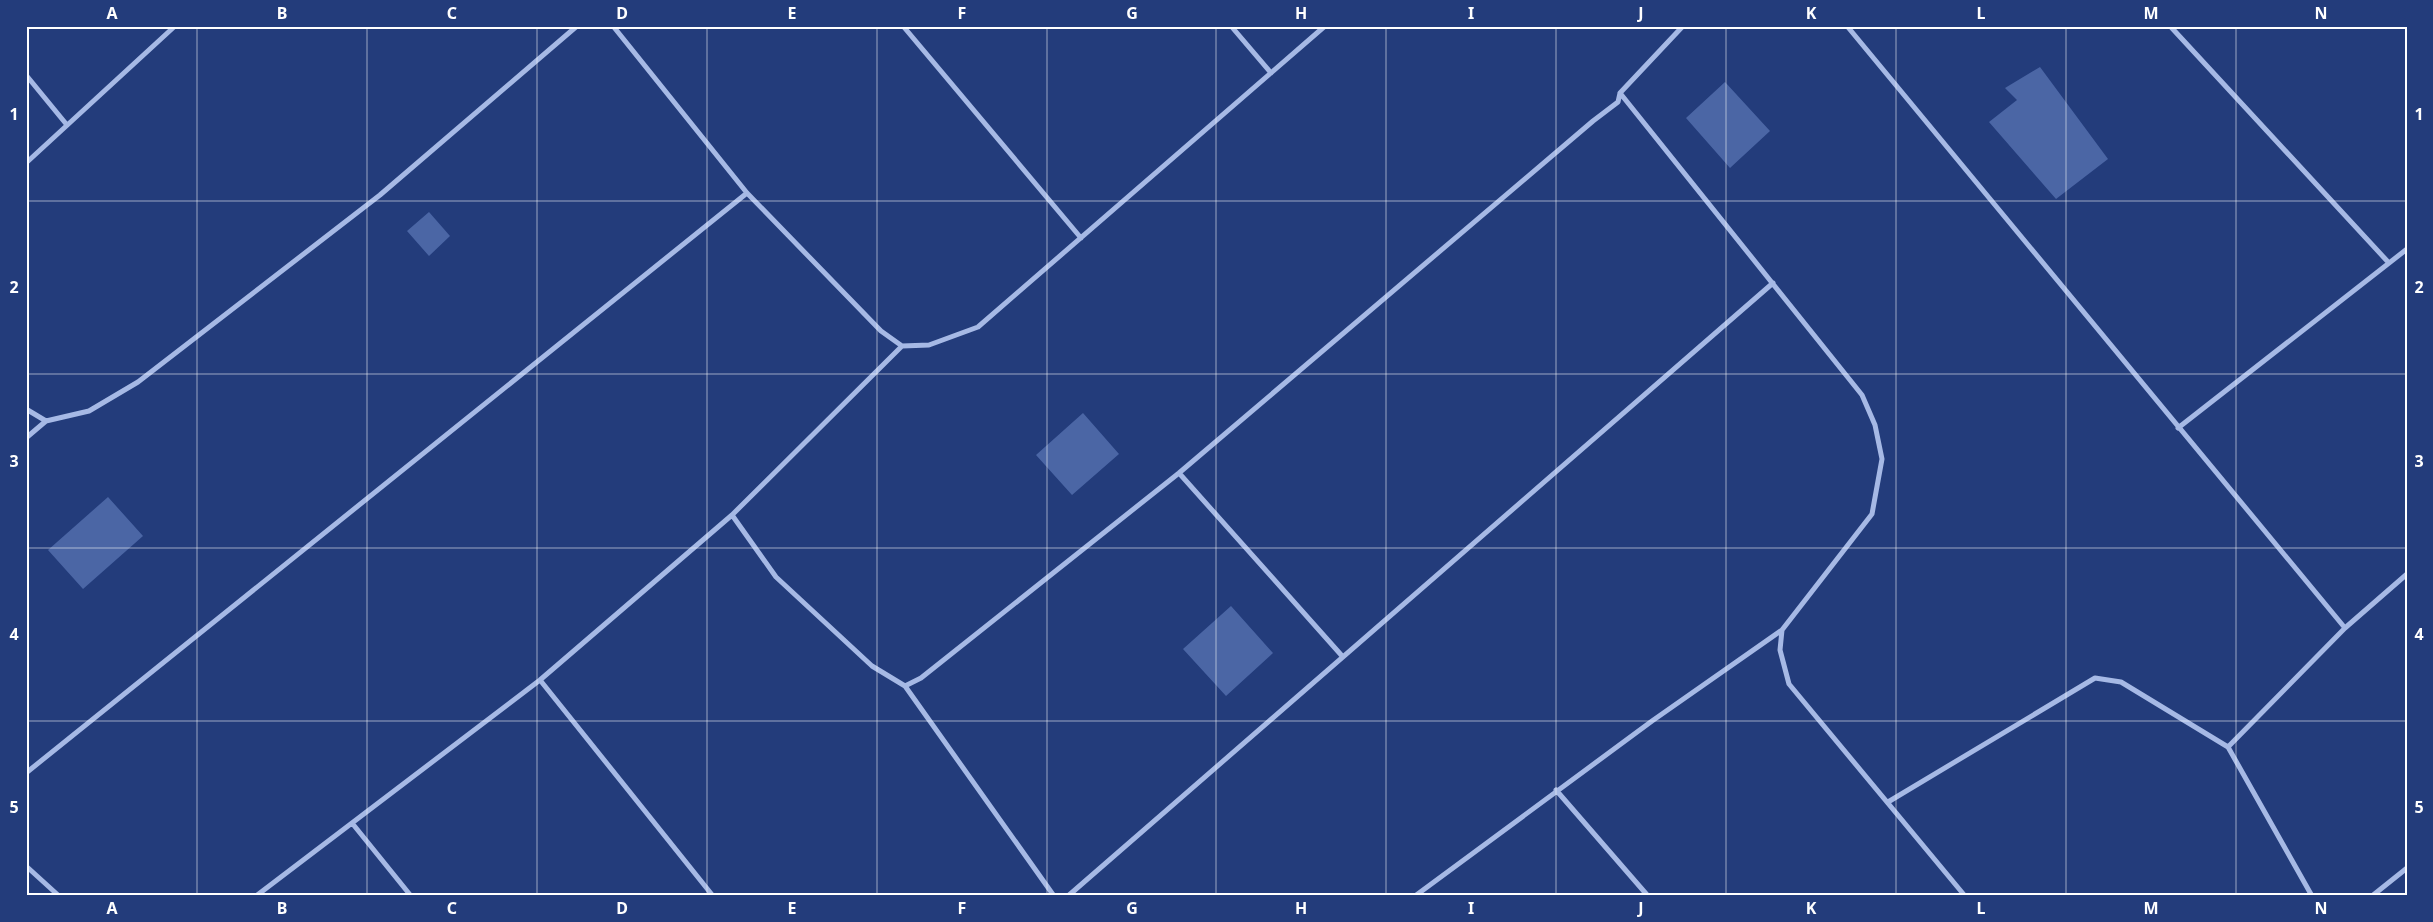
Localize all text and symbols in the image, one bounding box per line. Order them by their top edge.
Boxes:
text: A [106,2,118,24]
text: B [277,2,287,24]
text: C [447,2,457,24]
text: D [616,2,628,24]
text: E [788,2,797,24]
text: F [958,2,966,24]
text: G [1126,2,1138,24]
text: H [1295,2,1307,24]
text: I [1468,2,1474,24]
text: J [1636,2,1644,24]
text: K [1806,2,1817,24]
text: L [1977,2,1986,24]
text: M [2143,2,2159,24]
text: N [2314,2,2328,24]
text: 1 [9,103,19,125]
text: 1 [2414,103,2424,125]
text: 2 [9,276,19,298]
text: 2 [2414,276,2424,298]
text: 3 [9,450,19,472]
text: 3 [2414,450,2424,472]
text: 4 [9,623,19,645]
text: 4 [2414,623,2424,645]
text: 5 [9,796,19,818]
text: 5 [2414,796,2424,818]
text: A [106,897,118,919]
text: B [277,897,287,919]
text: C [447,897,457,919]
text: D [616,897,628,919]
text: E [788,897,797,919]
text: F [958,897,966,919]
text: G [1126,897,1138,919]
text: H [1295,897,1307,919]
text: I [1468,897,1474,919]
text: J [1636,897,1644,919]
text: K [1806,897,1817,919]
text: L [1977,897,1986,919]
text: M [2143,897,2159,919]
text: N [2314,897,2328,919]

